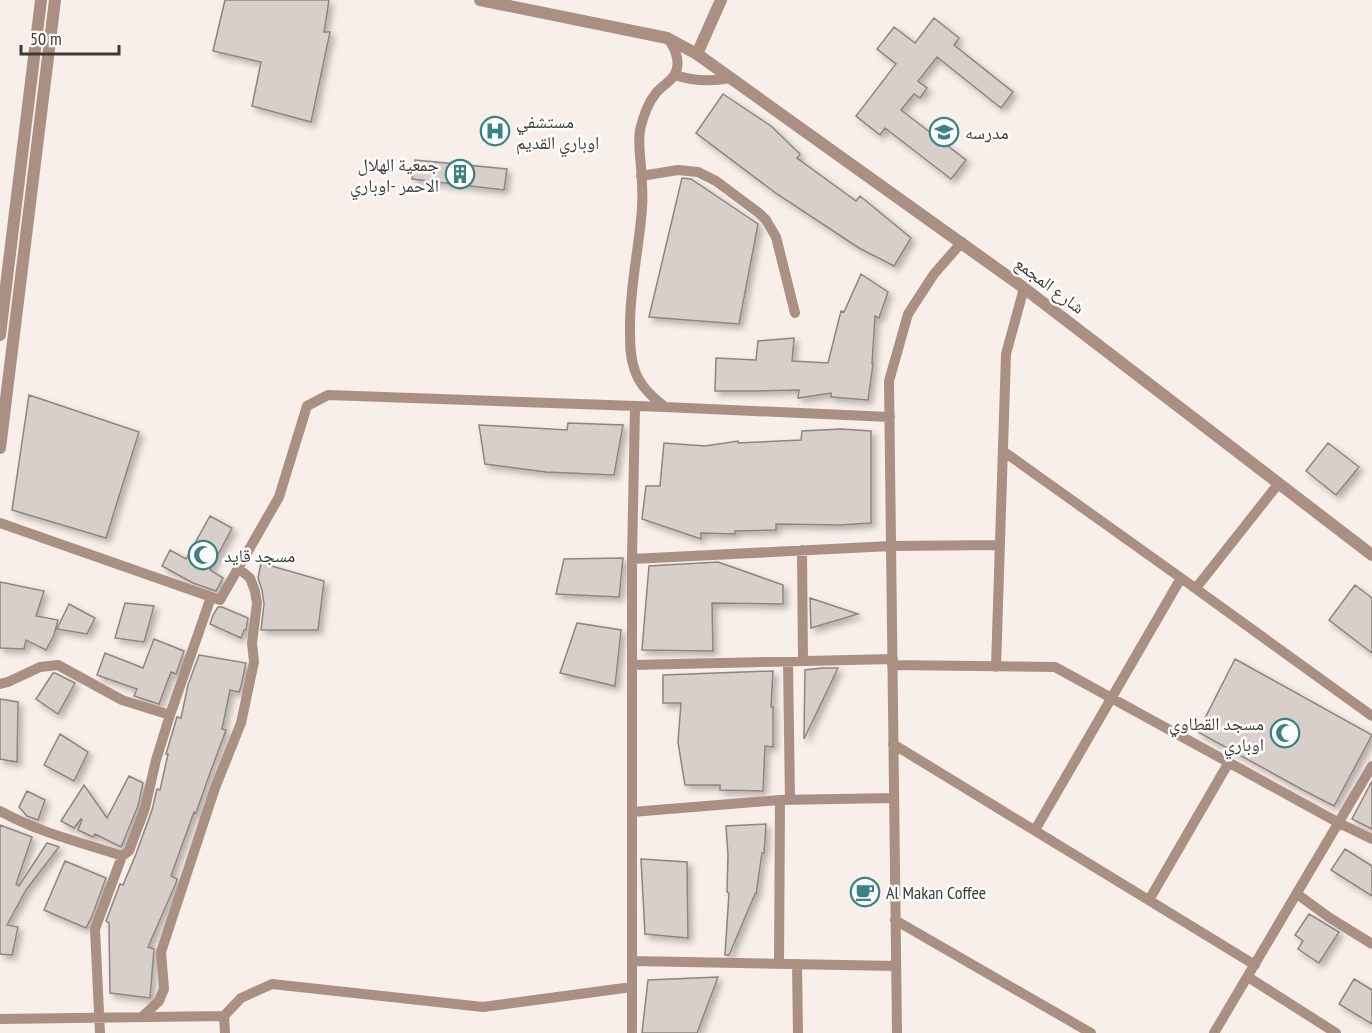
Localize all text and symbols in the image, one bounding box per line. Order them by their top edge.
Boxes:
scale bar [21,18,118,56]
text: 50 m [30,27,62,50]
place label: مستشفي اوباري القديم [516,110,599,157]
hospital icon: مستشفي اوباري القديم [479,115,511,147]
school or university icon: مدرسه [928,116,960,148]
place label: مدرسه [965,121,1009,144]
place label: جمعية الهلال الاحمر -اوباري [350,153,439,200]
building icon: جمعية الهلال الاحمر -اوباري [444,158,476,190]
street label: شارع المجمع [1010,251,1089,320]
mosque icon: مسجد قايد [187,539,219,571]
place label: مسجد قايد [224,544,295,567]
place label: مسجد القطاوي اوباري [1169,712,1264,759]
mosque icon: مسجد القطاوي اوباري [1269,717,1301,749]
cafe icon: Al Makan Coffee [849,876,881,908]
place label: Al Makan Coffee [886,881,986,904]

